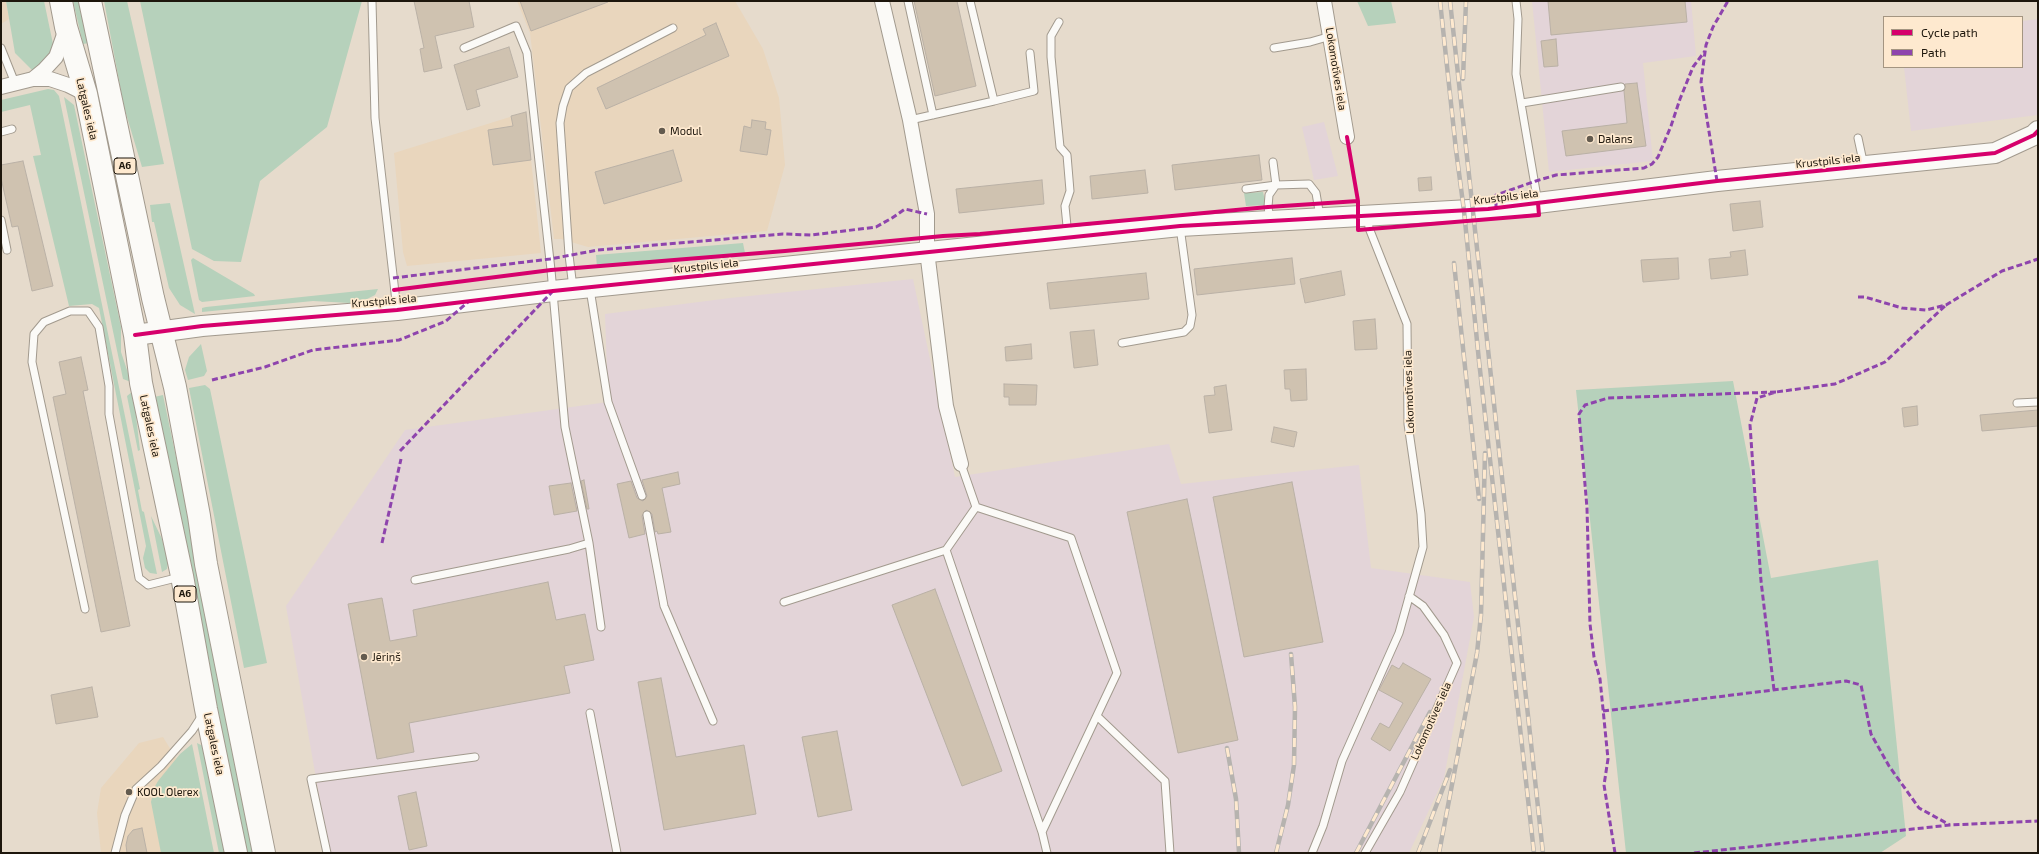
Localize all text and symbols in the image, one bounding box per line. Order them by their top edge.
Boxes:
legend [1883,16,2023,68]
text: Cycle path [1921,25,1978,39]
street label: Lokomotīves iela [1323,26,1349,112]
text: Path [1921,45,1946,59]
street label: Latgales iela [73,77,101,141]
place label: Modul [670,124,702,138]
marker: Modul [657,126,667,136]
place label: Dalans [1598,132,1633,146]
marker: Dalans [1585,134,1595,144]
street label: Krustpils iela [1795,151,1861,171]
road number: A6 [114,158,136,174]
street label: Krustpils iela [1473,186,1539,208]
street label: Krustpils iela [673,256,739,276]
street label: Krustpils iela [351,292,417,310]
street label: Lokomotīves iela [1401,350,1417,434]
street label: Latgales iela [137,394,163,458]
road number: A6 [174,586,196,602]
place label: Jēriņš [372,650,401,664]
marker: Jēriņš [359,652,369,662]
street label: Lokomotīves iela [1408,680,1454,762]
street label: Latgales iela [201,712,227,776]
place label: KOOL Olerex [137,785,199,799]
marker: KOOL Olerex [124,787,134,797]

